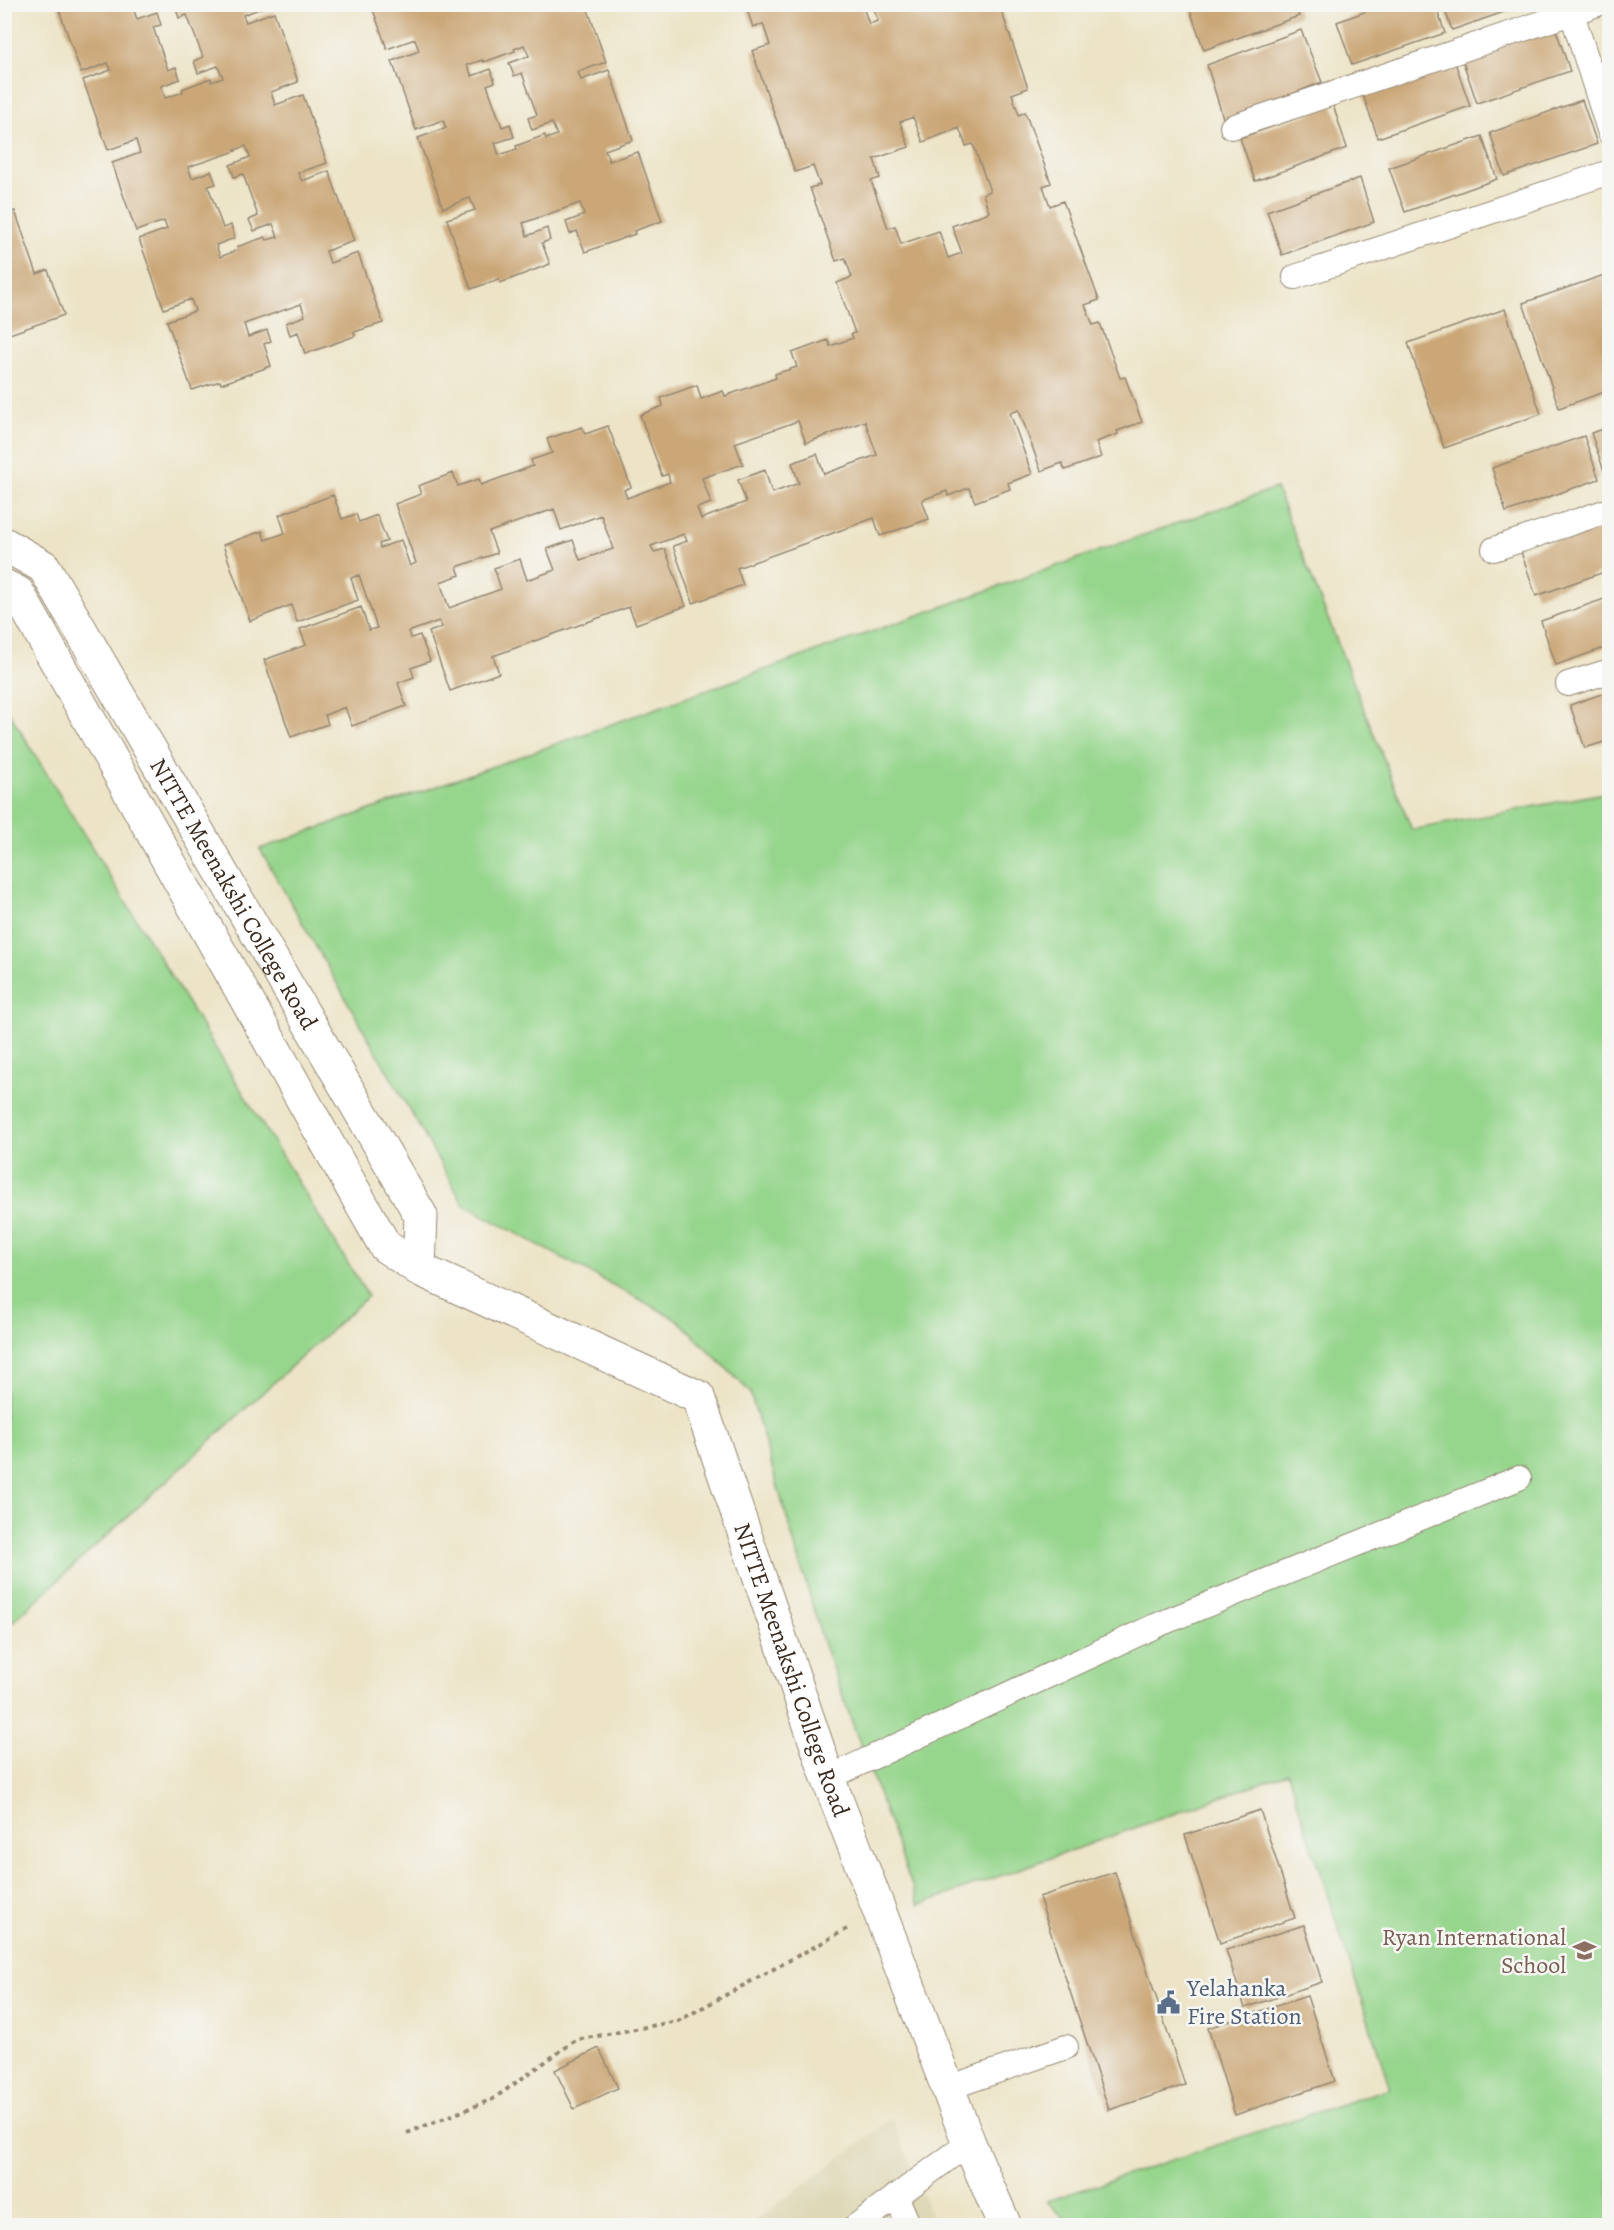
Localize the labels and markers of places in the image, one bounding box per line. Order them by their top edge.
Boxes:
place label: Ryan International School [1382,1921,1566,1981]
school or university icon: Ryan International School [1571,1938,1597,1964]
place label: Yelahanka Fire Station [1186,1972,1302,2032]
public building icon: Yelahanka Fire Station [1156,1989,1182,2015]

